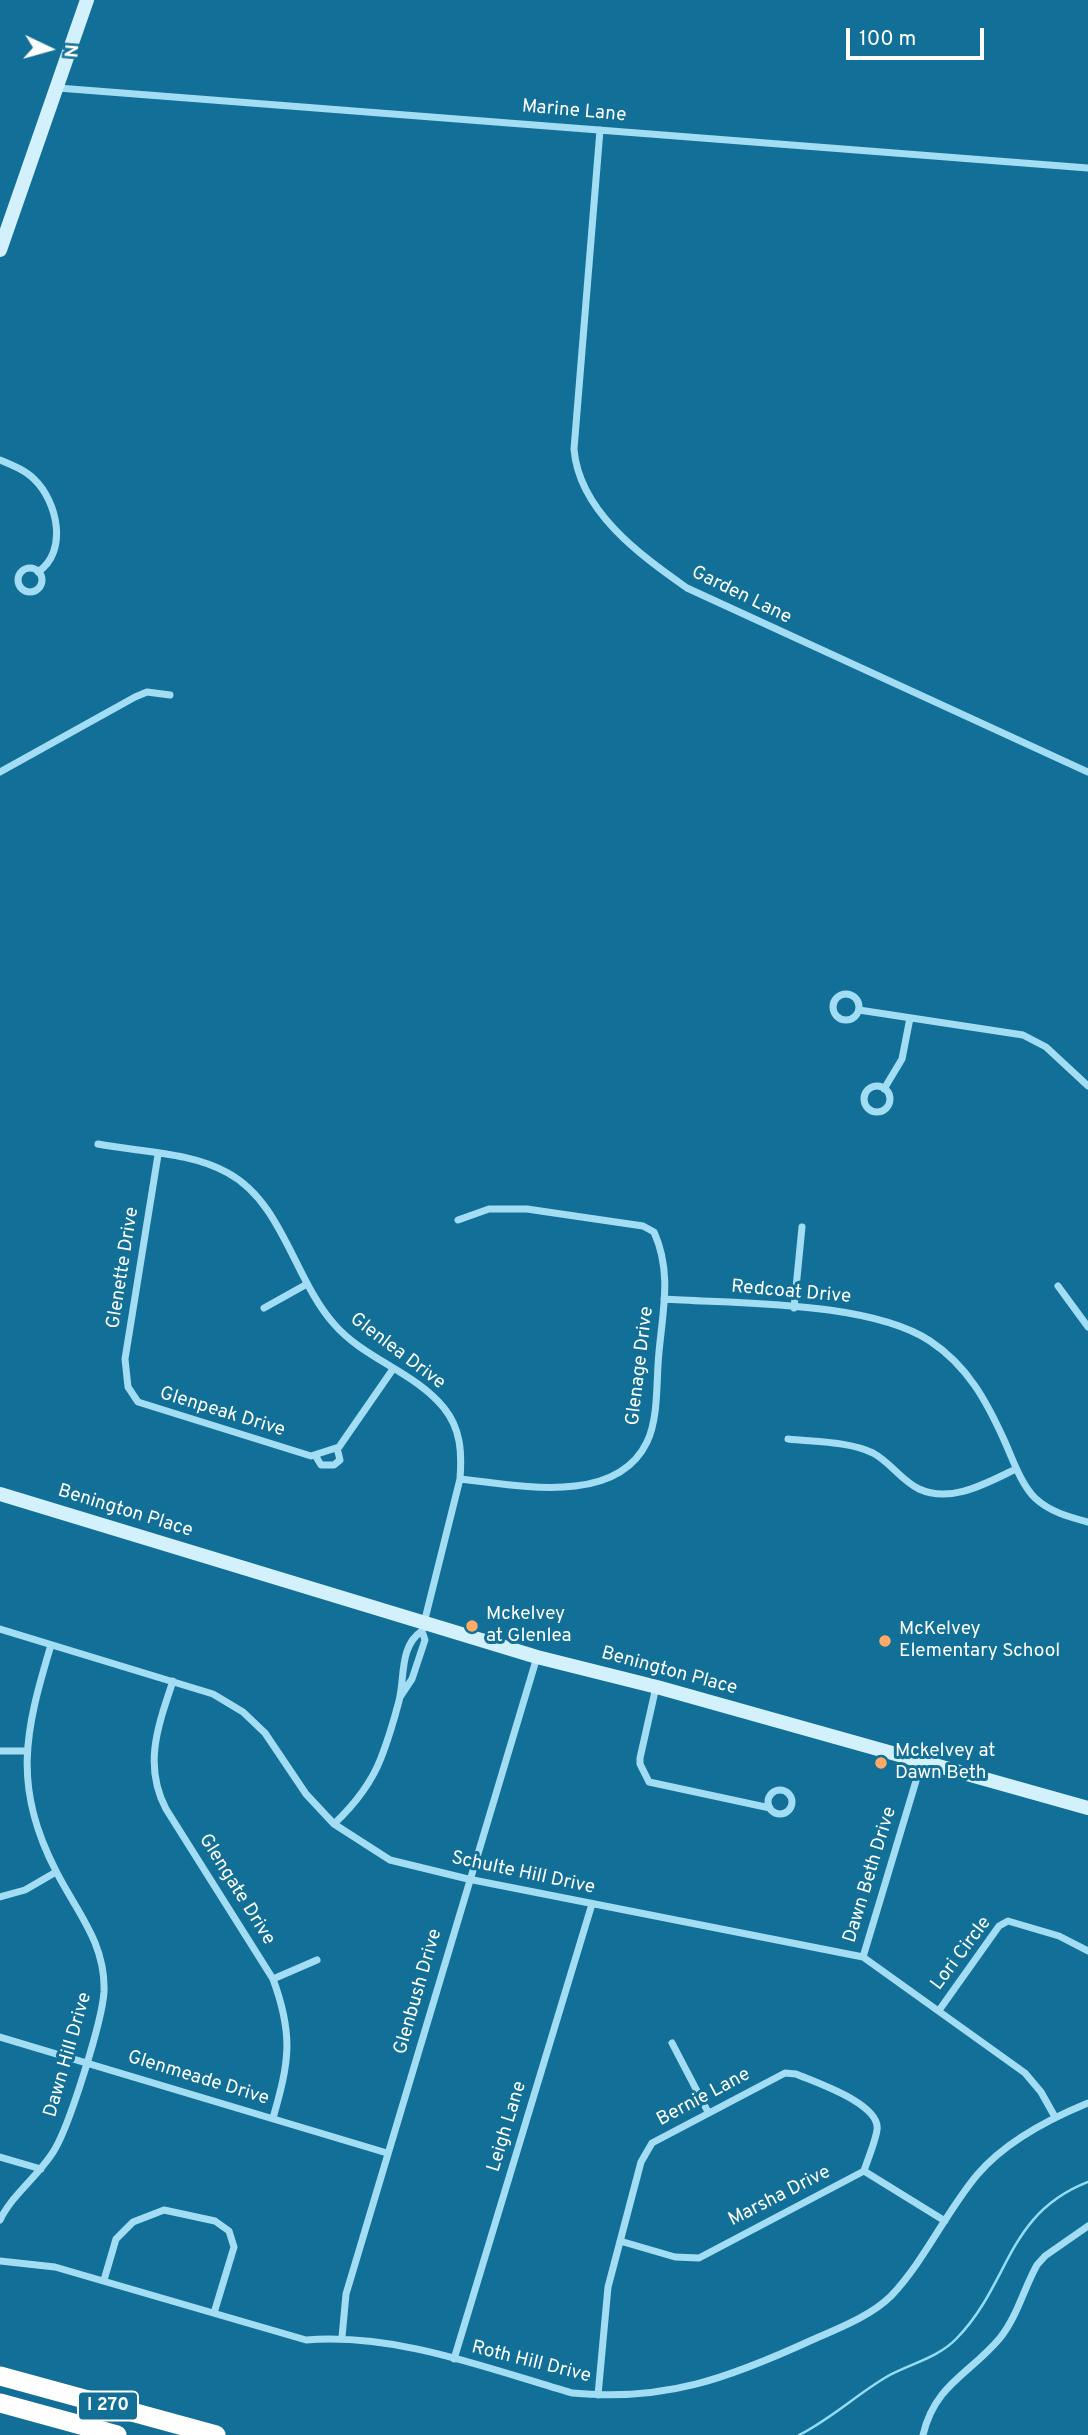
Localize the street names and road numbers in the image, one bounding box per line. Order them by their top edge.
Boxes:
street label: Marine Lane [521,96,627,128]
street label: Garden Lane [687,562,795,630]
street label: Glenette Drive [103,1205,145,1331]
street label: Redcoat Drive [730,1276,852,1310]
street label: Glenage Drive [622,1305,660,1427]
street label: Glenlea Drive [345,1309,449,1395]
street label: Glenpeak Drive [156,1383,288,1443]
street label: Benington Place [55,1481,195,1543]
street label: Benington Place [598,1643,740,1701]
street label: Dawn Beth Drive [840,1804,902,1946]
street label: Glengate Drive [193,1830,279,1950]
street label: Schulte Hill Drive [449,1848,597,1900]
street label: Lori Circle [927,1913,997,1995]
street label: Glenbush Drive [390,1927,448,2057]
street label: Dawn Hill Drive [40,1990,98,2120]
street label: Glenmeade Drive [125,2047,271,2111]
street label: Bernie Lane [653,2064,755,2132]
street label: Leigh Lane [483,2079,533,2175]
street label: Marsha Drive [725,2162,835,2232]
street label: Roth Hill Drive [469,2337,593,2389]
road number: I 270 [78,2392,138,2420]

